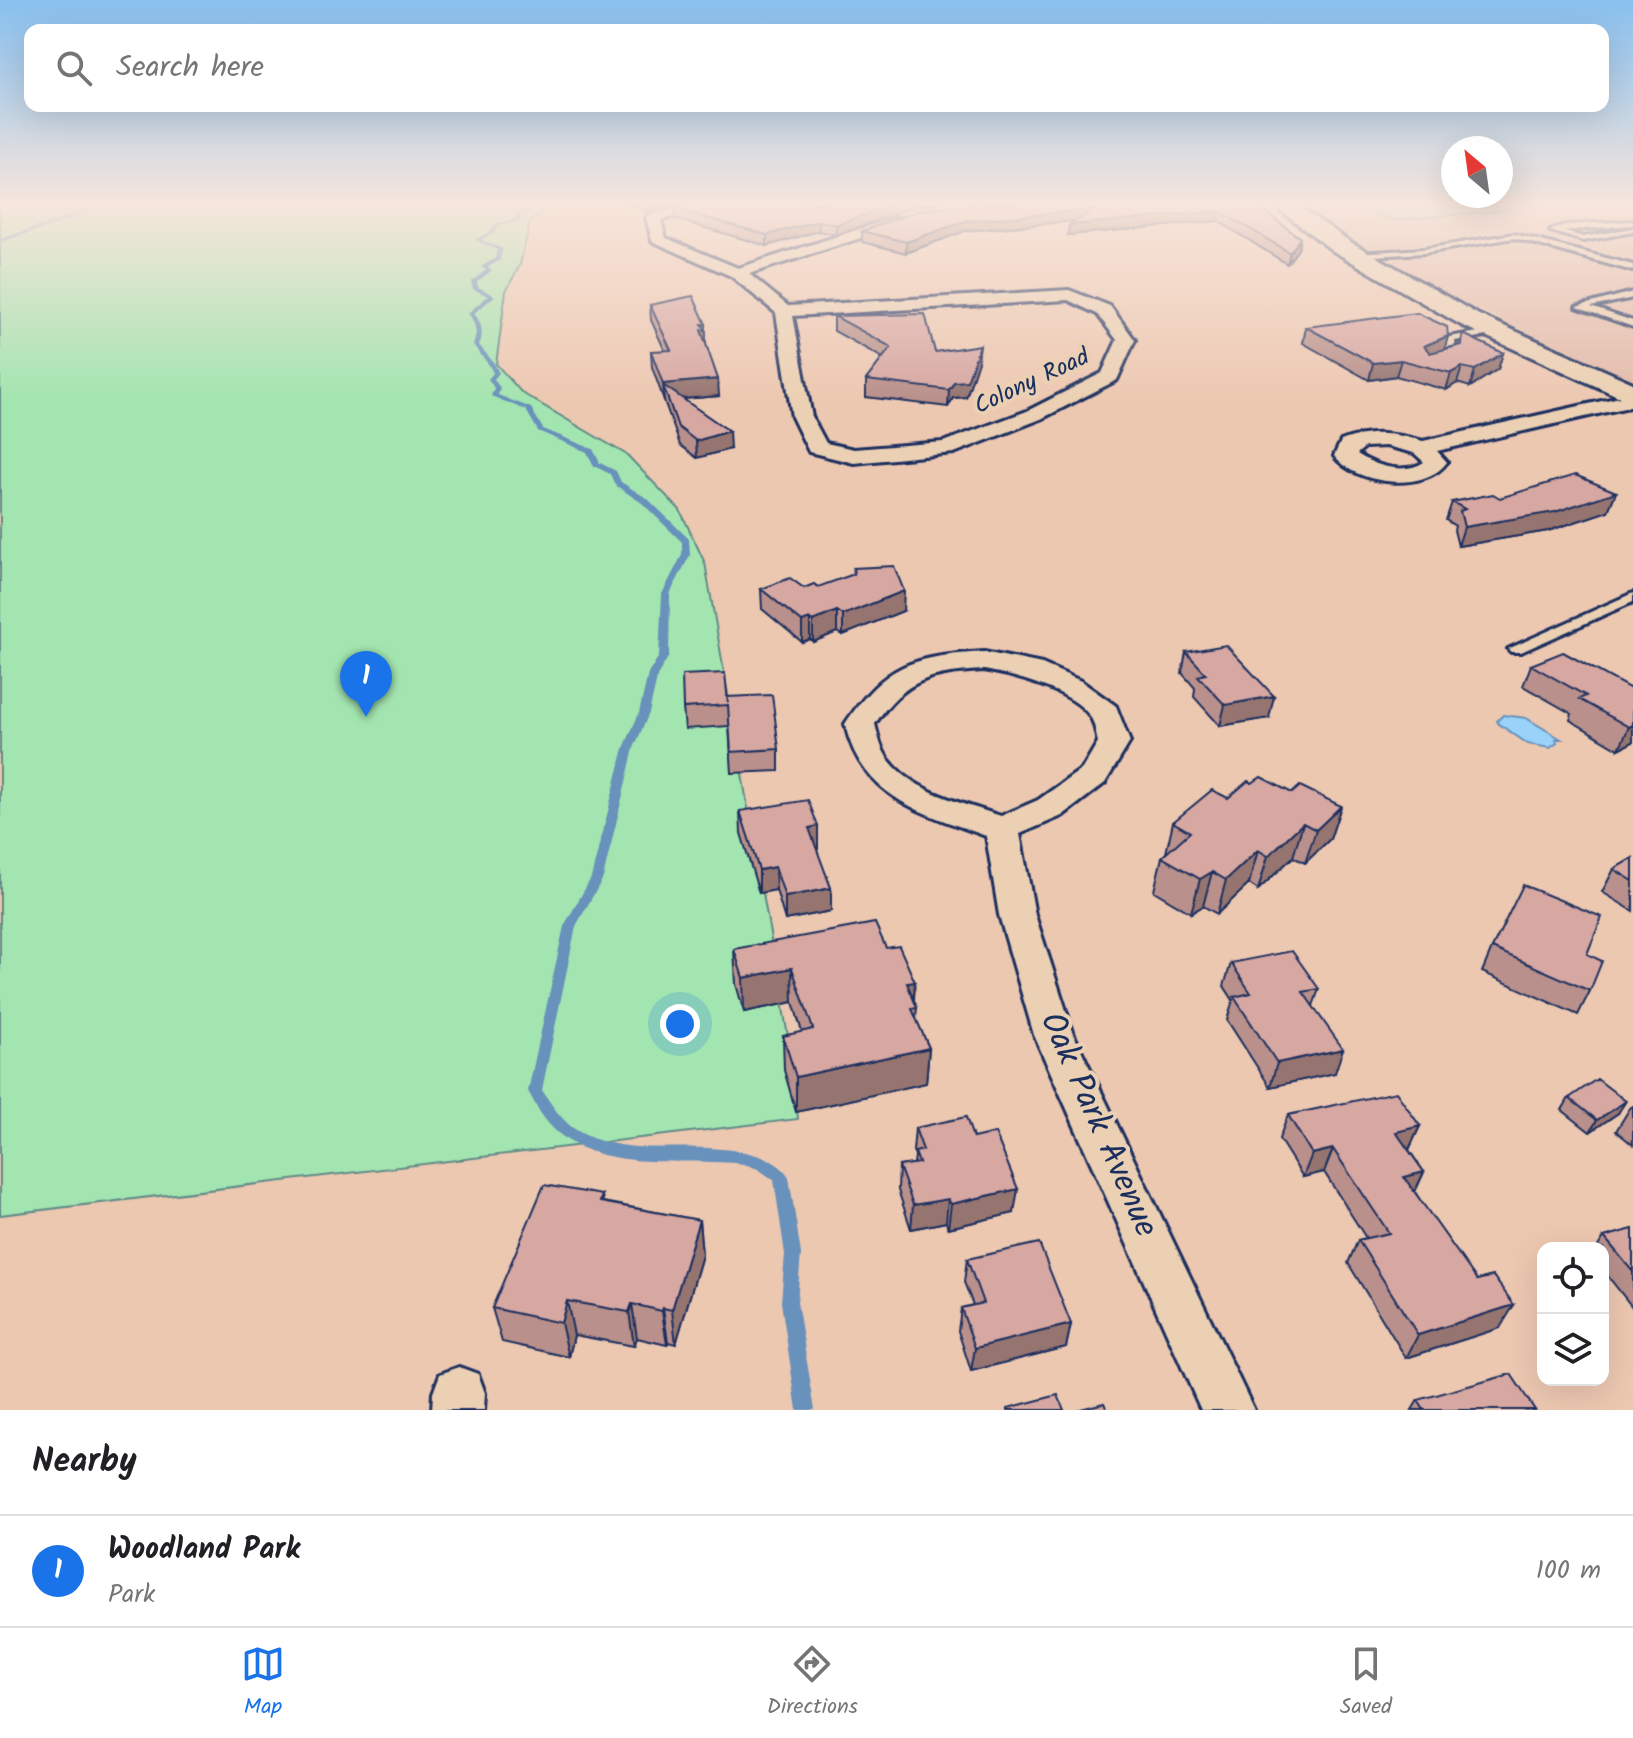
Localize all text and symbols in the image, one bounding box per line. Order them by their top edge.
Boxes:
search box [24,24,1609,112]
text: Search here [116,44,264,92]
icon: search [52,46,96,90]
north arrow [1441,136,1513,208]
street label: Colony Road [968,338,1097,426]
pin: 1 [340,651,392,717]
your location [660,1004,700,1044]
street label: Oak Park Avenue [1024,1004,1172,1246]
map controls [1537,1242,1609,1386]
button: locate [1537,1242,1609,1314]
button: layers [1537,1314,1609,1386]
text: Nearby [32,1435,137,1489]
text: Woodland Park [108,1526,300,1574]
text: 1 [54,1550,62,1592]
text: 100 m [1536,1550,1601,1592]
text: Park [108,1574,155,1616]
tab: Map [241,1642,285,1725]
tab: Directions [767,1642,858,1725]
tab: Saved [1340,1642,1392,1725]

